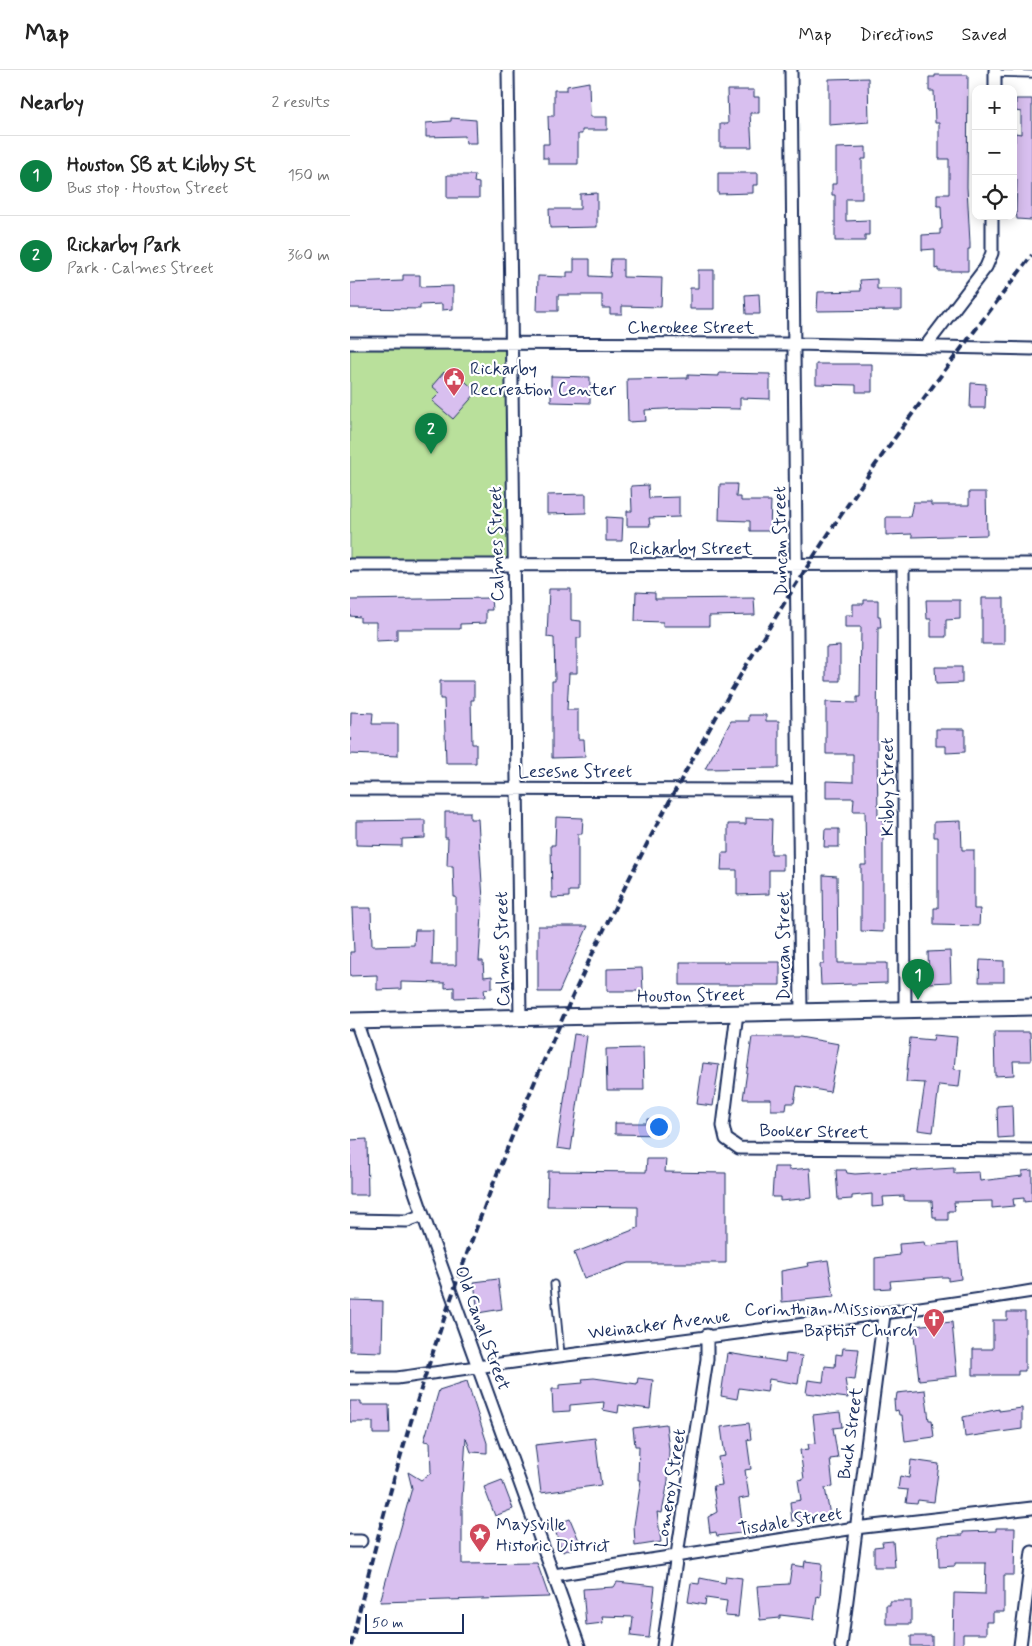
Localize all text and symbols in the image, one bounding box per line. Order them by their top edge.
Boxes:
text: Map [25,19,69,50]
text: Map [799,23,832,47]
text: Directions [860,23,934,47]
text: Saved [962,23,1007,47]
map controls [972,85,1017,220]
button: + [972,85,1017,130]
text: Nearby [20,89,84,117]
text: 2 results [272,92,330,113]
button: − [972,130,1017,175]
text: Houston SB at Kibby St [67,153,256,178]
text: 1 [32,165,40,186]
text: 150 m [288,165,330,186]
button: locate [972,175,1017,220]
text: Bus stop · Houston Street [67,178,228,199]
text: Rickarby Park [67,233,181,258]
text: 2 [32,245,40,266]
text: 360 m [287,245,330,266]
text: Park · Calmes Street [67,258,214,279]
street label: Cherokee Street [627,316,755,340]
place label: Rickarby Recreation Center [470,357,617,402]
public building icon: Rickarby Recreation Center [442,366,466,397]
pin: 2 [415,413,447,454]
street label: Calmes Street [484,486,510,602]
street label: Duncan Street [768,486,794,596]
street label: Rickarby Street [629,537,753,561]
street label: Kibby Street [876,737,900,836]
street label: Lesesne Street [518,760,632,784]
street label: Calmes Street [490,891,516,1007]
street label: Duncan Street [772,891,796,1001]
pin: 1 [902,959,934,1000]
street label: Houston Street [637,983,745,1009]
your location [646,1114,672,1140]
street label: Booker Street [759,1119,869,1145]
street label: Old Canal Street [448,1263,516,1394]
place label: Corinthian Missionary Baptist Church [744,1298,918,1343]
street label: Weinacker Avenue [587,1304,732,1346]
church icon: Corinthian Missionary Baptist Church [922,1307,946,1338]
street label: Buck Street [833,1385,869,1481]
street label: Lomeroy Street [650,1427,692,1549]
street label: Tisdale Street [736,1502,844,1542]
place label: Maysville Historic District [496,1513,611,1558]
place icon: Maysville Historic District [468,1522,492,1553]
scale bar [365,1611,464,1634]
text: 50 m [372,1614,403,1632]

